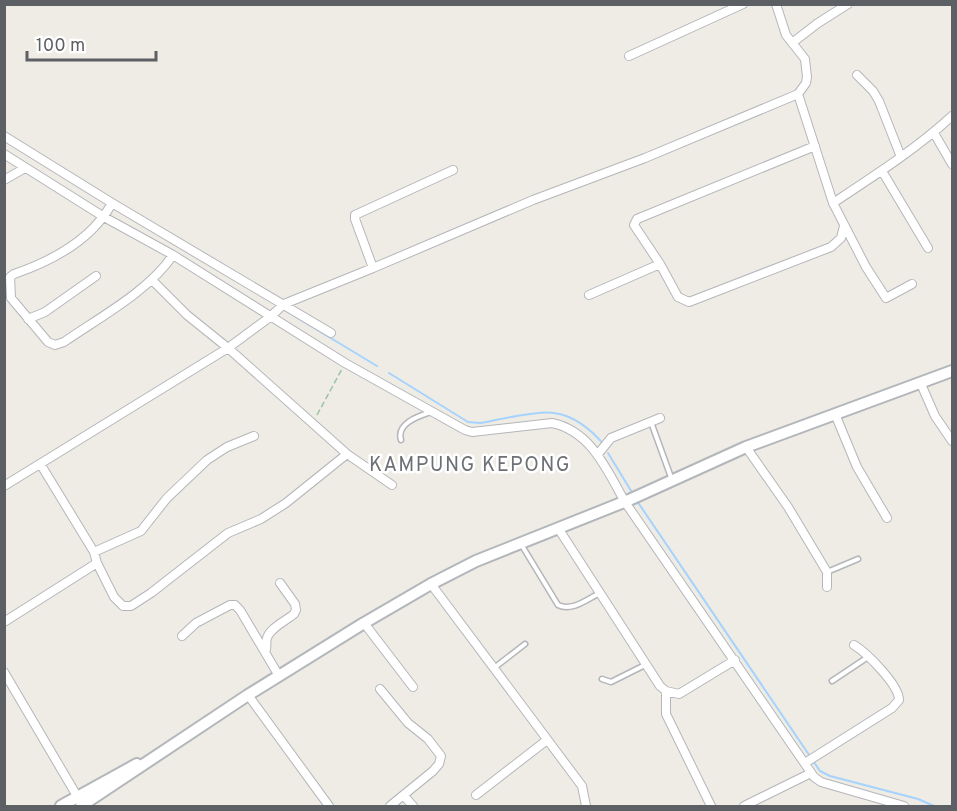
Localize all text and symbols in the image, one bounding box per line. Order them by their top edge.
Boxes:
scale bar [27,24,156,62]
text: 100 m [36,35,85,58]
district label: KAMPUNG KEPONG [369,453,571,479]

